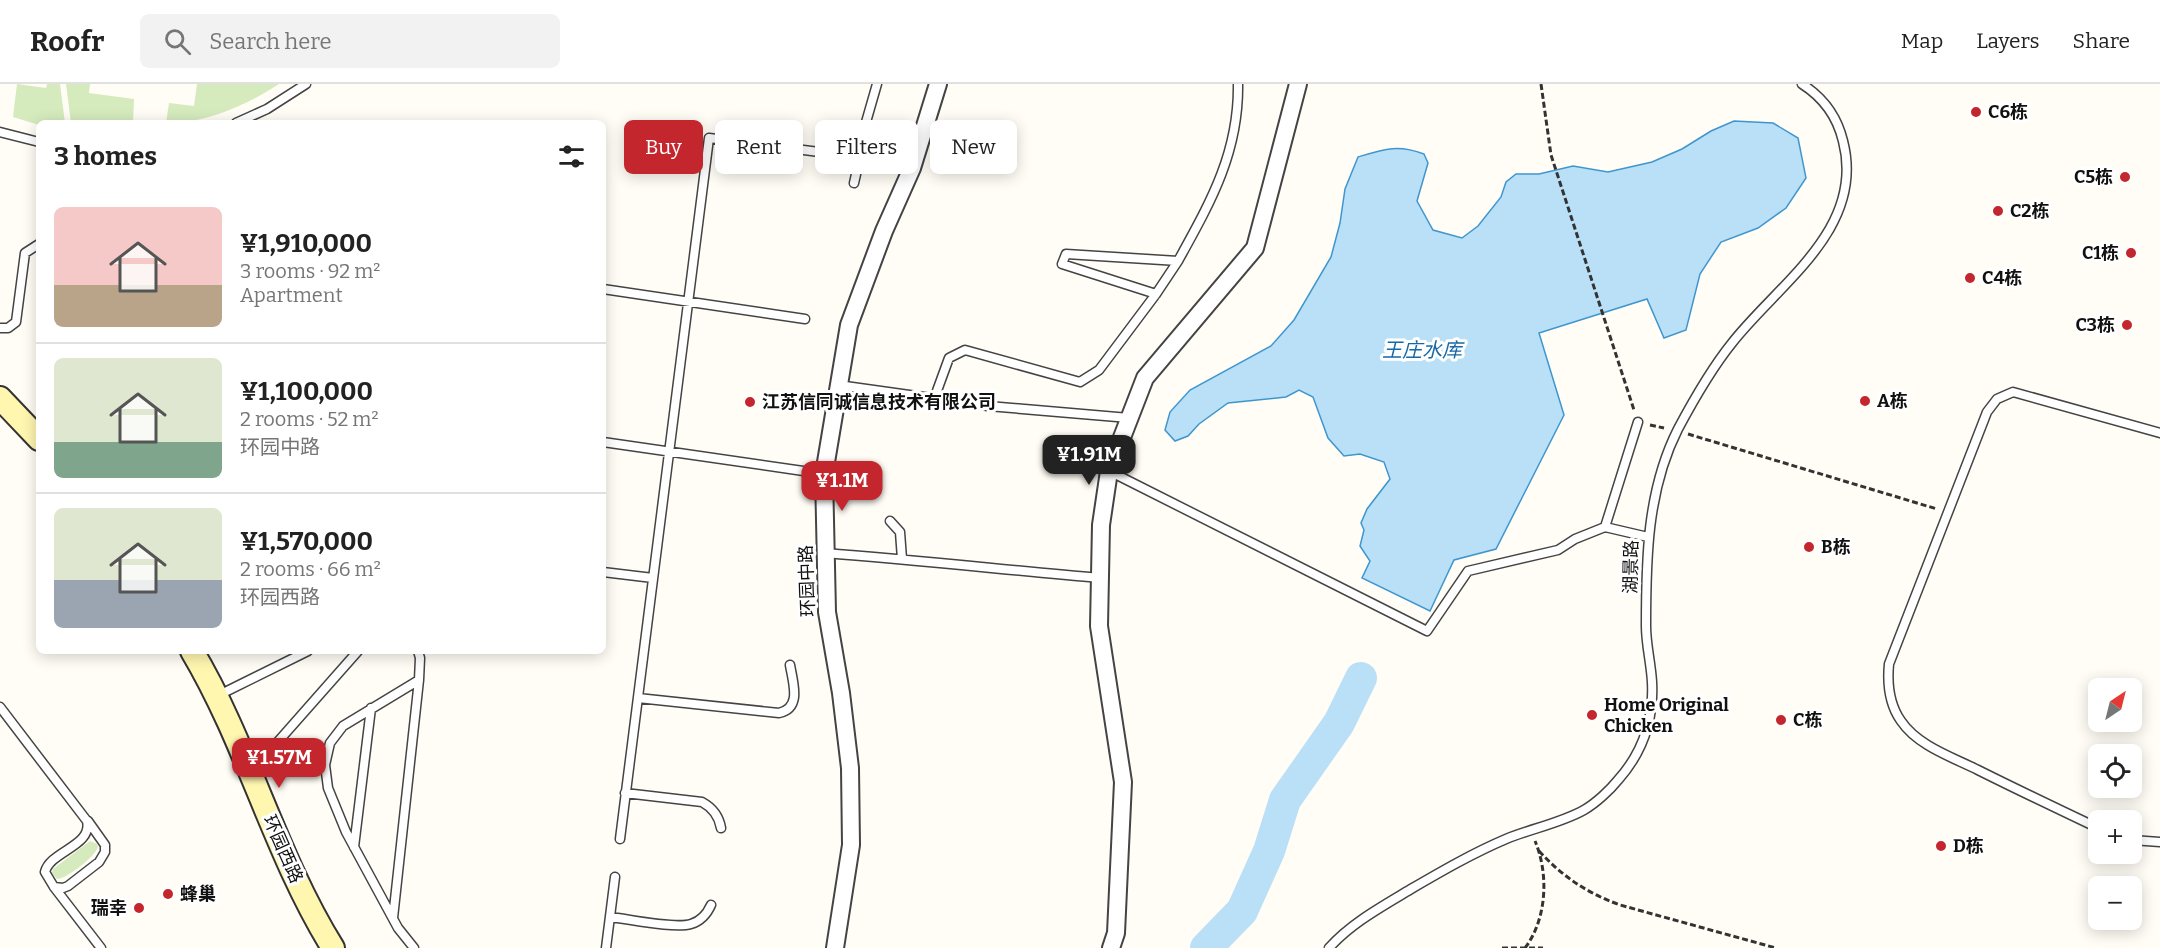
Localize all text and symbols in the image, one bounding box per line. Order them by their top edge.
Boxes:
search box [140,14,560,68]
text: Roofr [30,25,104,58]
icon: search [161,25,194,58]
text: Search here [209,28,331,55]
text: Map [1901,28,1943,54]
text: Layers [1976,28,2040,54]
text: Share [2073,28,2130,54]
place label: C6栋 [1988,101,2028,123]
marker: C6栋 [1969,105,1983,119]
chip: Buy [624,120,703,174]
chip: Rent [715,120,803,174]
chip: Filters [815,120,918,174]
chip: New [930,120,1017,174]
icon: filters [555,140,588,173]
text: 3 homes [54,141,157,172]
place label: C5栋 [2074,166,2113,188]
marker: C5栋 [2118,170,2132,184]
place label: C2栋 [2010,200,2049,222]
marker: C2栋 [1991,204,2005,218]
text: ¥1,910,000 [240,228,372,259]
icon: home [102,231,174,303]
place label: C1栋 [2082,242,2119,264]
marker: C1栋 [2124,246,2138,260]
text: 3 rooms · 92 m² [240,259,380,283]
place label: C4栋 [1982,267,2022,289]
marker: C4栋 [1963,271,1977,285]
text: Apartment [240,283,343,307]
place label: C3栋 [2075,314,2115,336]
marker: C3栋 [2120,318,2134,332]
water label: 王庄水库 [1382,338,1465,362]
text: ¥1,100,000 [240,376,373,407]
icon: home [102,382,174,454]
place label: A栋 [1877,390,1908,412]
place label: 江苏信同诚信息技术有限公司 [762,391,996,413]
marker: A栋 [1858,394,1872,408]
marker: 江苏信同诚信息技术有限公司 [743,395,757,409]
text: 2 rooms · 52 m² [240,407,379,431]
text: 环园中路 [240,435,320,459]
pin: ¥1.91M [1040,435,1138,486]
text: ¥1.91M [1057,442,1121,466]
pin: ¥1.1M [800,461,884,512]
text: ¥1.1M [815,468,869,492]
text: ¥1,570,000 [240,526,373,557]
icon: home [102,532,174,604]
place label: B栋 [1821,536,1851,558]
street label: 湖景路 [1620,540,1642,594]
marker: B栋 [1802,540,1816,554]
street label: 环园中路 [795,545,819,617]
text: 2 rooms · 66 m² [240,557,381,581]
text: 环园西路 [240,585,320,609]
north arrow [2088,678,2142,732]
map controls [2088,678,2142,930]
place label: Home Original Chicken [1604,694,1729,737]
marker: Home Original Chicken [1585,708,1599,722]
place label: C栋 [1793,709,1822,731]
marker: C栋 [1774,713,1788,727]
pin: ¥1.57M [230,738,328,789]
button: locate [2088,744,2142,798]
text: ¥1.57M [246,745,312,769]
button: + [2088,810,2142,864]
street label: 环园西路 [258,812,308,886]
place label: D栋 [1953,835,1984,857]
marker: D栋 [1934,839,1948,853]
button: − [2088,876,2142,930]
place label: 蜂巢 [180,883,216,905]
marker: 蜂巢 [161,887,175,901]
place label: 瑞幸 [91,897,127,919]
marker: 瑞幸 [132,901,146,915]

